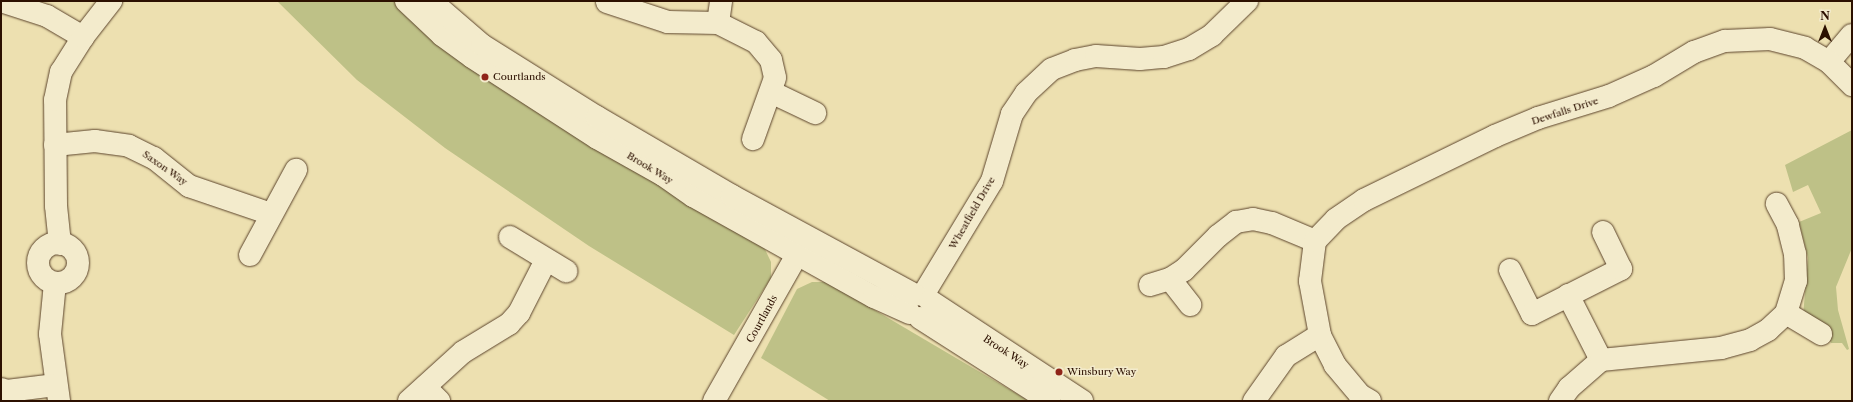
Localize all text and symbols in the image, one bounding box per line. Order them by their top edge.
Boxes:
north arrow [1805,8,1845,48]
text: N [1820,9,1830,23]
place label: Courtlands [493,71,546,83]
marker: Courtlands [480,72,490,82]
street label: Dewfalls Drive [1530,95,1600,127]
street label: Saxon Way [140,148,190,188]
street label: Brook Way [624,149,676,187]
street label: Wheatfield Drive [946,175,998,251]
street label: Courtlands [744,293,780,345]
street label: Brook Way [981,333,1031,371]
place label: Winsbury Way [1067,366,1137,378]
marker: Winsbury Way [1054,367,1064,377]

